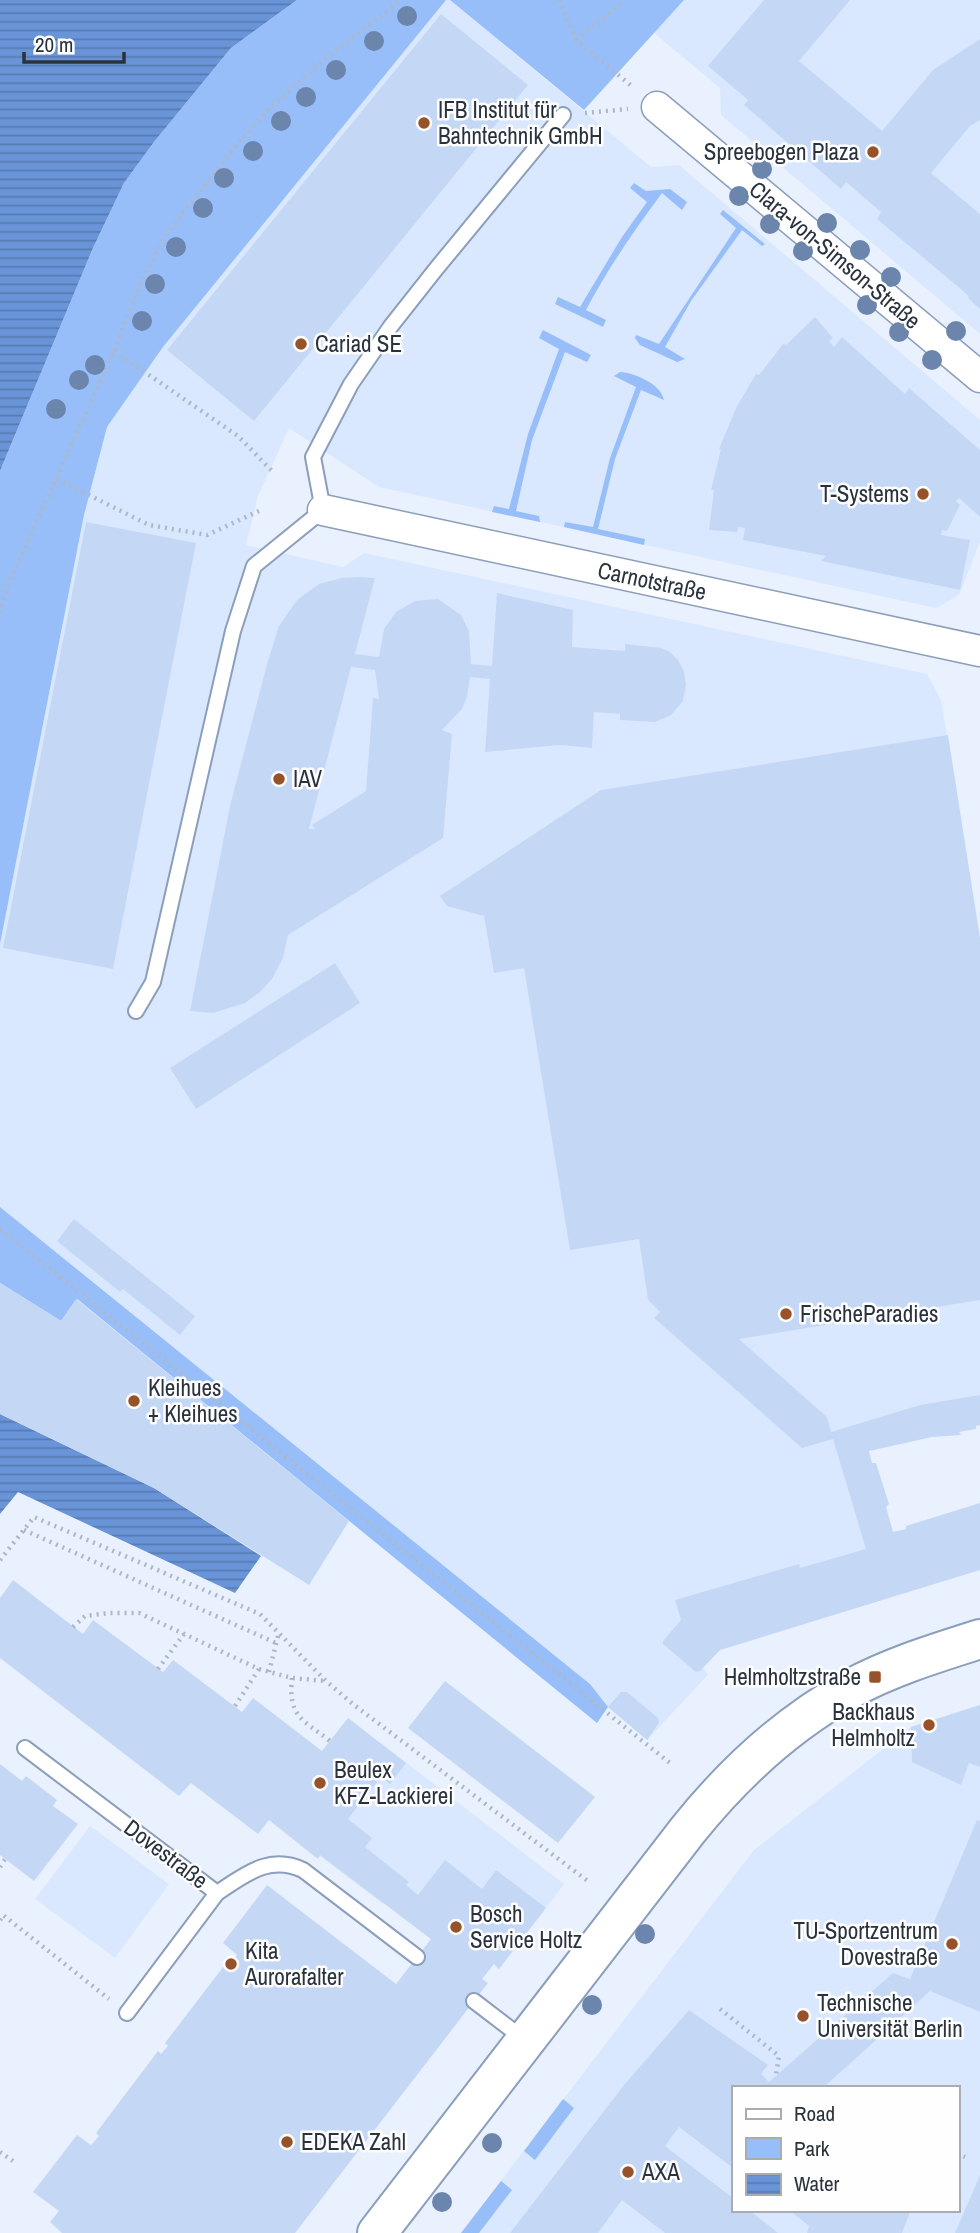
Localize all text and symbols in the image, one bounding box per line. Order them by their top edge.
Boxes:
scale bar [24,21,124,65]
text: 20 m [35,30,73,59]
place label: IFB Institut für Bahntechnik GmbH [438,94,603,151]
marker: IFB Institut für Bahntechnik GmbH [416,115,432,131]
place label: Spreebogen Plaza [704,136,860,167]
marker: Spreebogen Plaza [865,144,881,160]
street label: Clara-von-Simson-Straße [743,174,928,336]
place label: Cariad SE [315,328,402,359]
marker: Cariad SE [293,336,309,352]
place label: T-Systems [820,478,909,509]
marker: T-Systems [915,486,931,502]
street label: Carnotstraße [595,554,709,607]
place label: IAV [293,763,322,794]
marker: IAV [271,771,287,787]
place label: FrischeParadies [800,1298,938,1329]
marker: FrischeParadies [778,1306,794,1322]
place label: Kleihues + Kleihues [148,1372,238,1429]
marker: Kleihues + Kleihues [126,1393,142,1409]
place label: Helmholtzstraße [724,1661,861,1692]
marker: Helmholtzstraße [867,1669,883,1685]
place label: Backhaus Helmholtz [831,1696,915,1753]
marker: Backhaus Helmholtz [921,1717,937,1733]
place label: Beulex KFZ-Lackierei [334,1754,454,1811]
marker: Beulex KFZ-Lackierei [312,1775,328,1791]
street label: Dovestraße [118,1812,215,1895]
place label: Bosch Service Holtz [470,1898,582,1955]
place label: TU-Sportzentrum Dovestraße [793,1915,938,1972]
marker: Bosch Service Holtz [448,1919,464,1935]
place label: Kita Aurorafalter [244,1935,344,1992]
marker: TU-Sportzentrum Dovestraße [944,1936,960,1952]
marker: Kita Aurorafalter [223,1956,239,1972]
place label: Technische Universität Berlin [817,1987,963,2044]
marker: Technische Universität Berlin [795,2008,811,2024]
legend [732,2086,959,2212]
text: Road [794,2099,835,2128]
place label: EDEKA Zahl [301,2126,406,2157]
marker: EDEKA Zahl [279,2134,295,2150]
text: Park [794,2134,830,2163]
place label: AXA [641,2156,680,2187]
marker: AXA [620,2164,636,2180]
text: Water [794,2169,840,2198]

